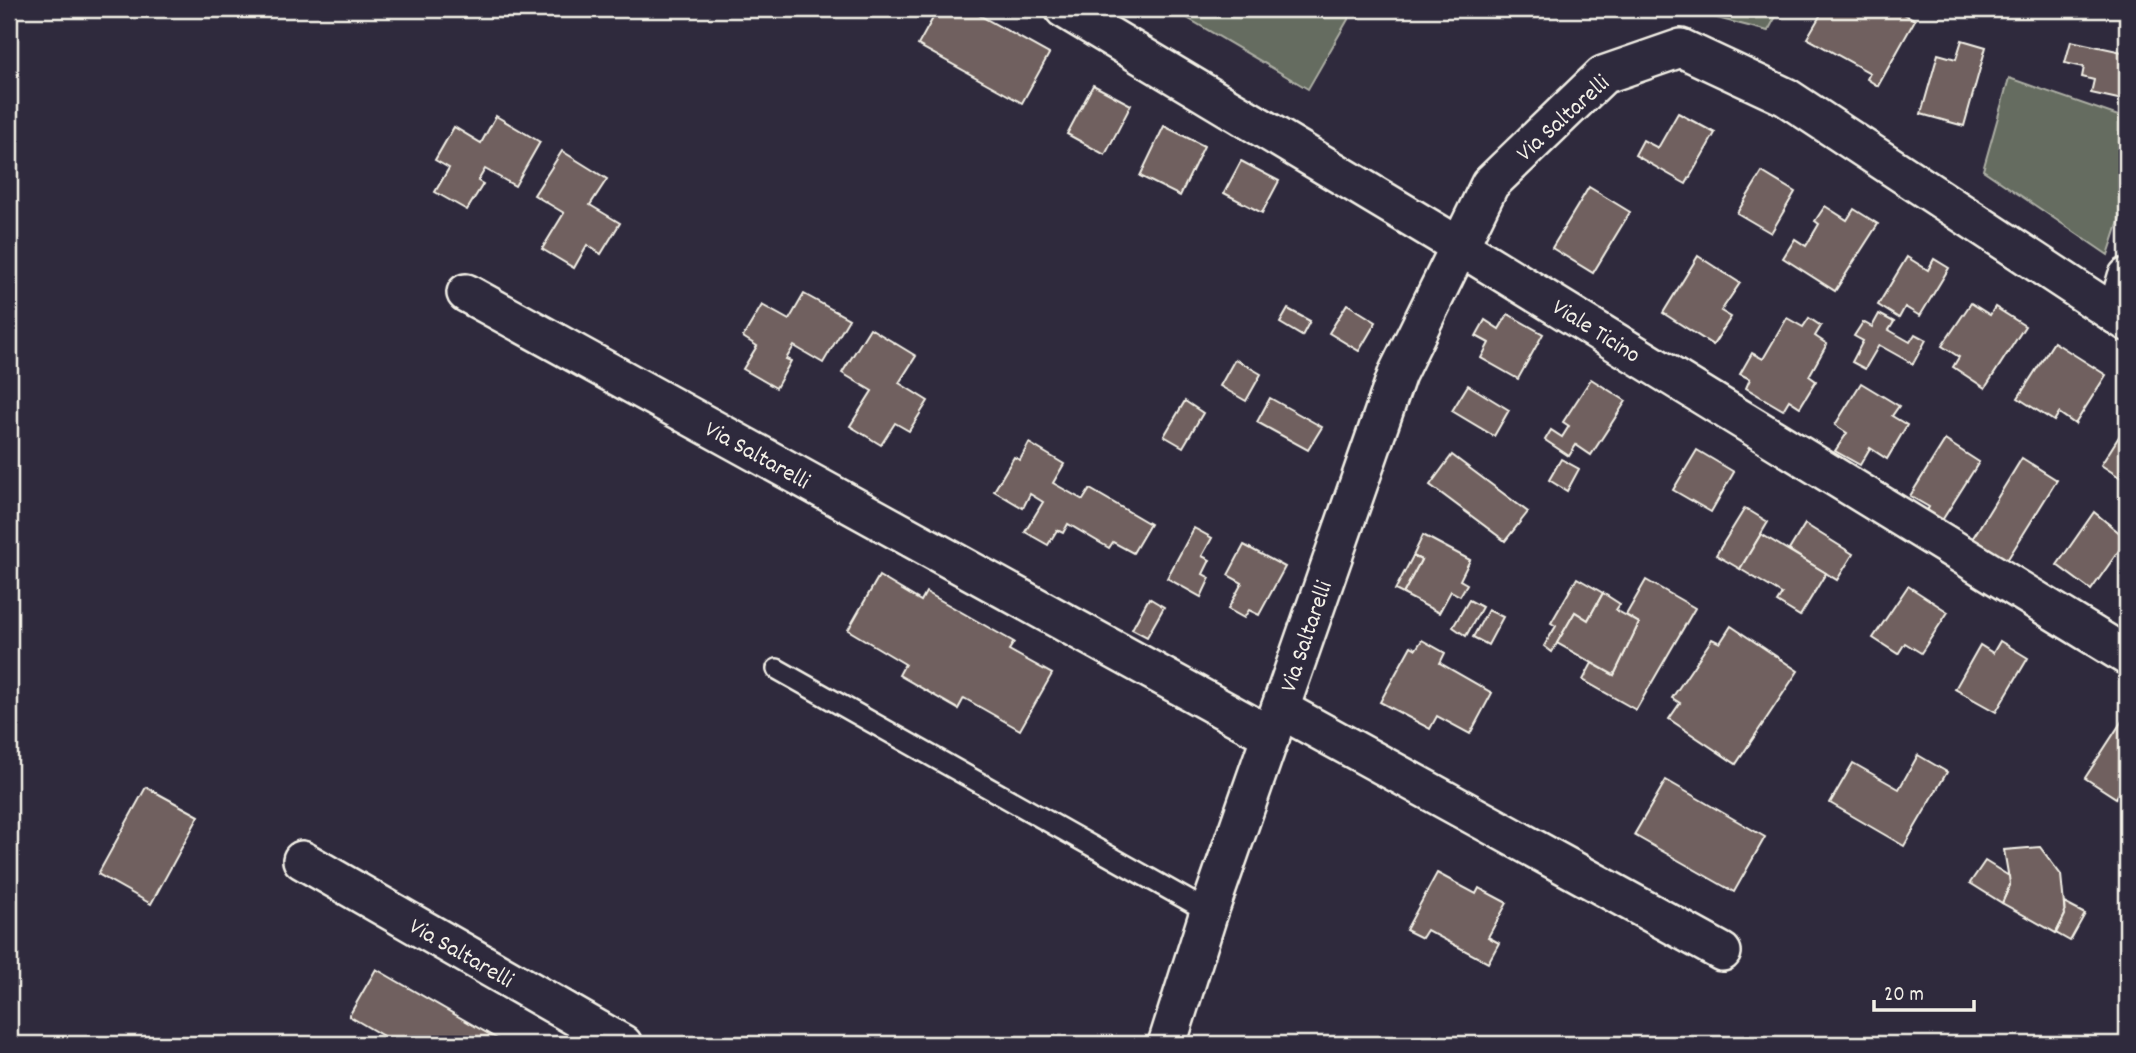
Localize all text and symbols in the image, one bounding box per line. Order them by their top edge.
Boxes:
street label: Via Saltarelli [1510,68,1618,171]
street label: Viale Ticino [1545,292,1646,373]
street label: Via Saltarelli [698,414,815,500]
street label: Via Saltarelli [1273,577,1343,697]
street label: Via Saltarelli [402,911,519,998]
scale bar [1874,969,1973,1013]
text: 20 m [1884,981,1924,1011]

